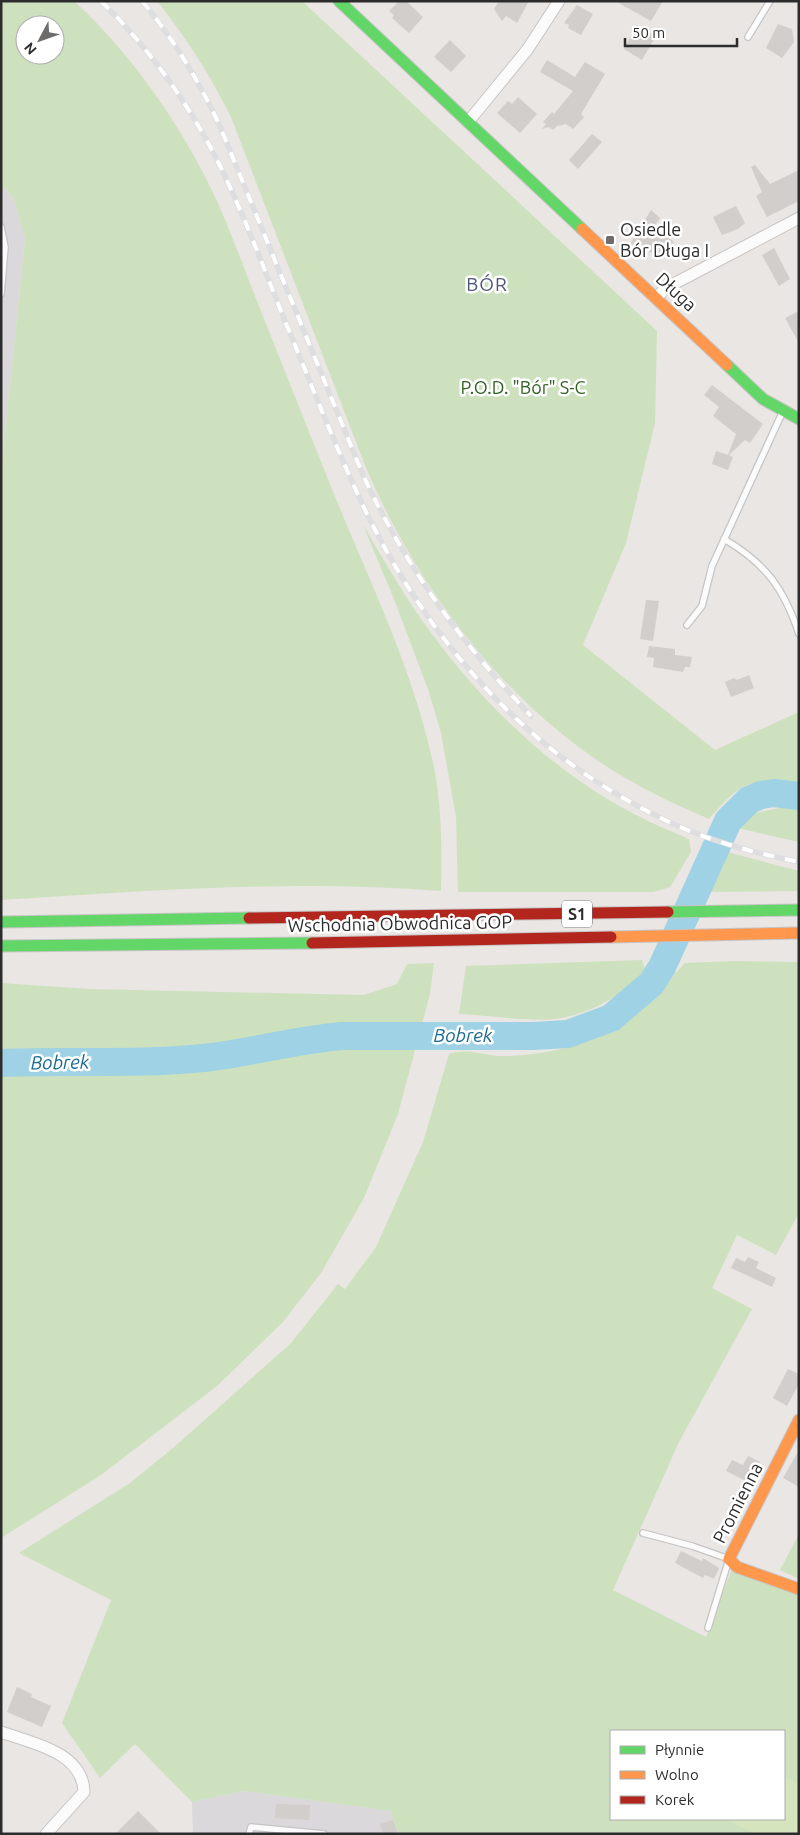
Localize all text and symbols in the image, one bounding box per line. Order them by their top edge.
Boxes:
north arrow [15,15,65,65]
scale bar [625,15,738,47]
text: 50 m [632,24,665,41]
text: N [21,39,40,58]
place label: Osiedle Bór Długa I [620,219,709,260]
marker: Osiedle Bór Długa I [604,234,616,246]
street label: Długa [653,268,701,315]
district label: BÓR [466,273,508,295]
park label: P.O.D. "Bór" S-C [460,377,586,397]
road number: S1 [562,901,592,928]
street label: Wschodnia Obwodnica GOP [288,911,513,935]
water label: Bobrek [434,1024,493,1046]
water label: Bobrek [30,1050,90,1074]
street label: Promienna [708,1459,766,1546]
legend [610,1730,785,1820]
text: Płynnie [655,1741,704,1758]
text: Wolno [655,1766,699,1783]
text: Korek [655,1791,695,1808]

